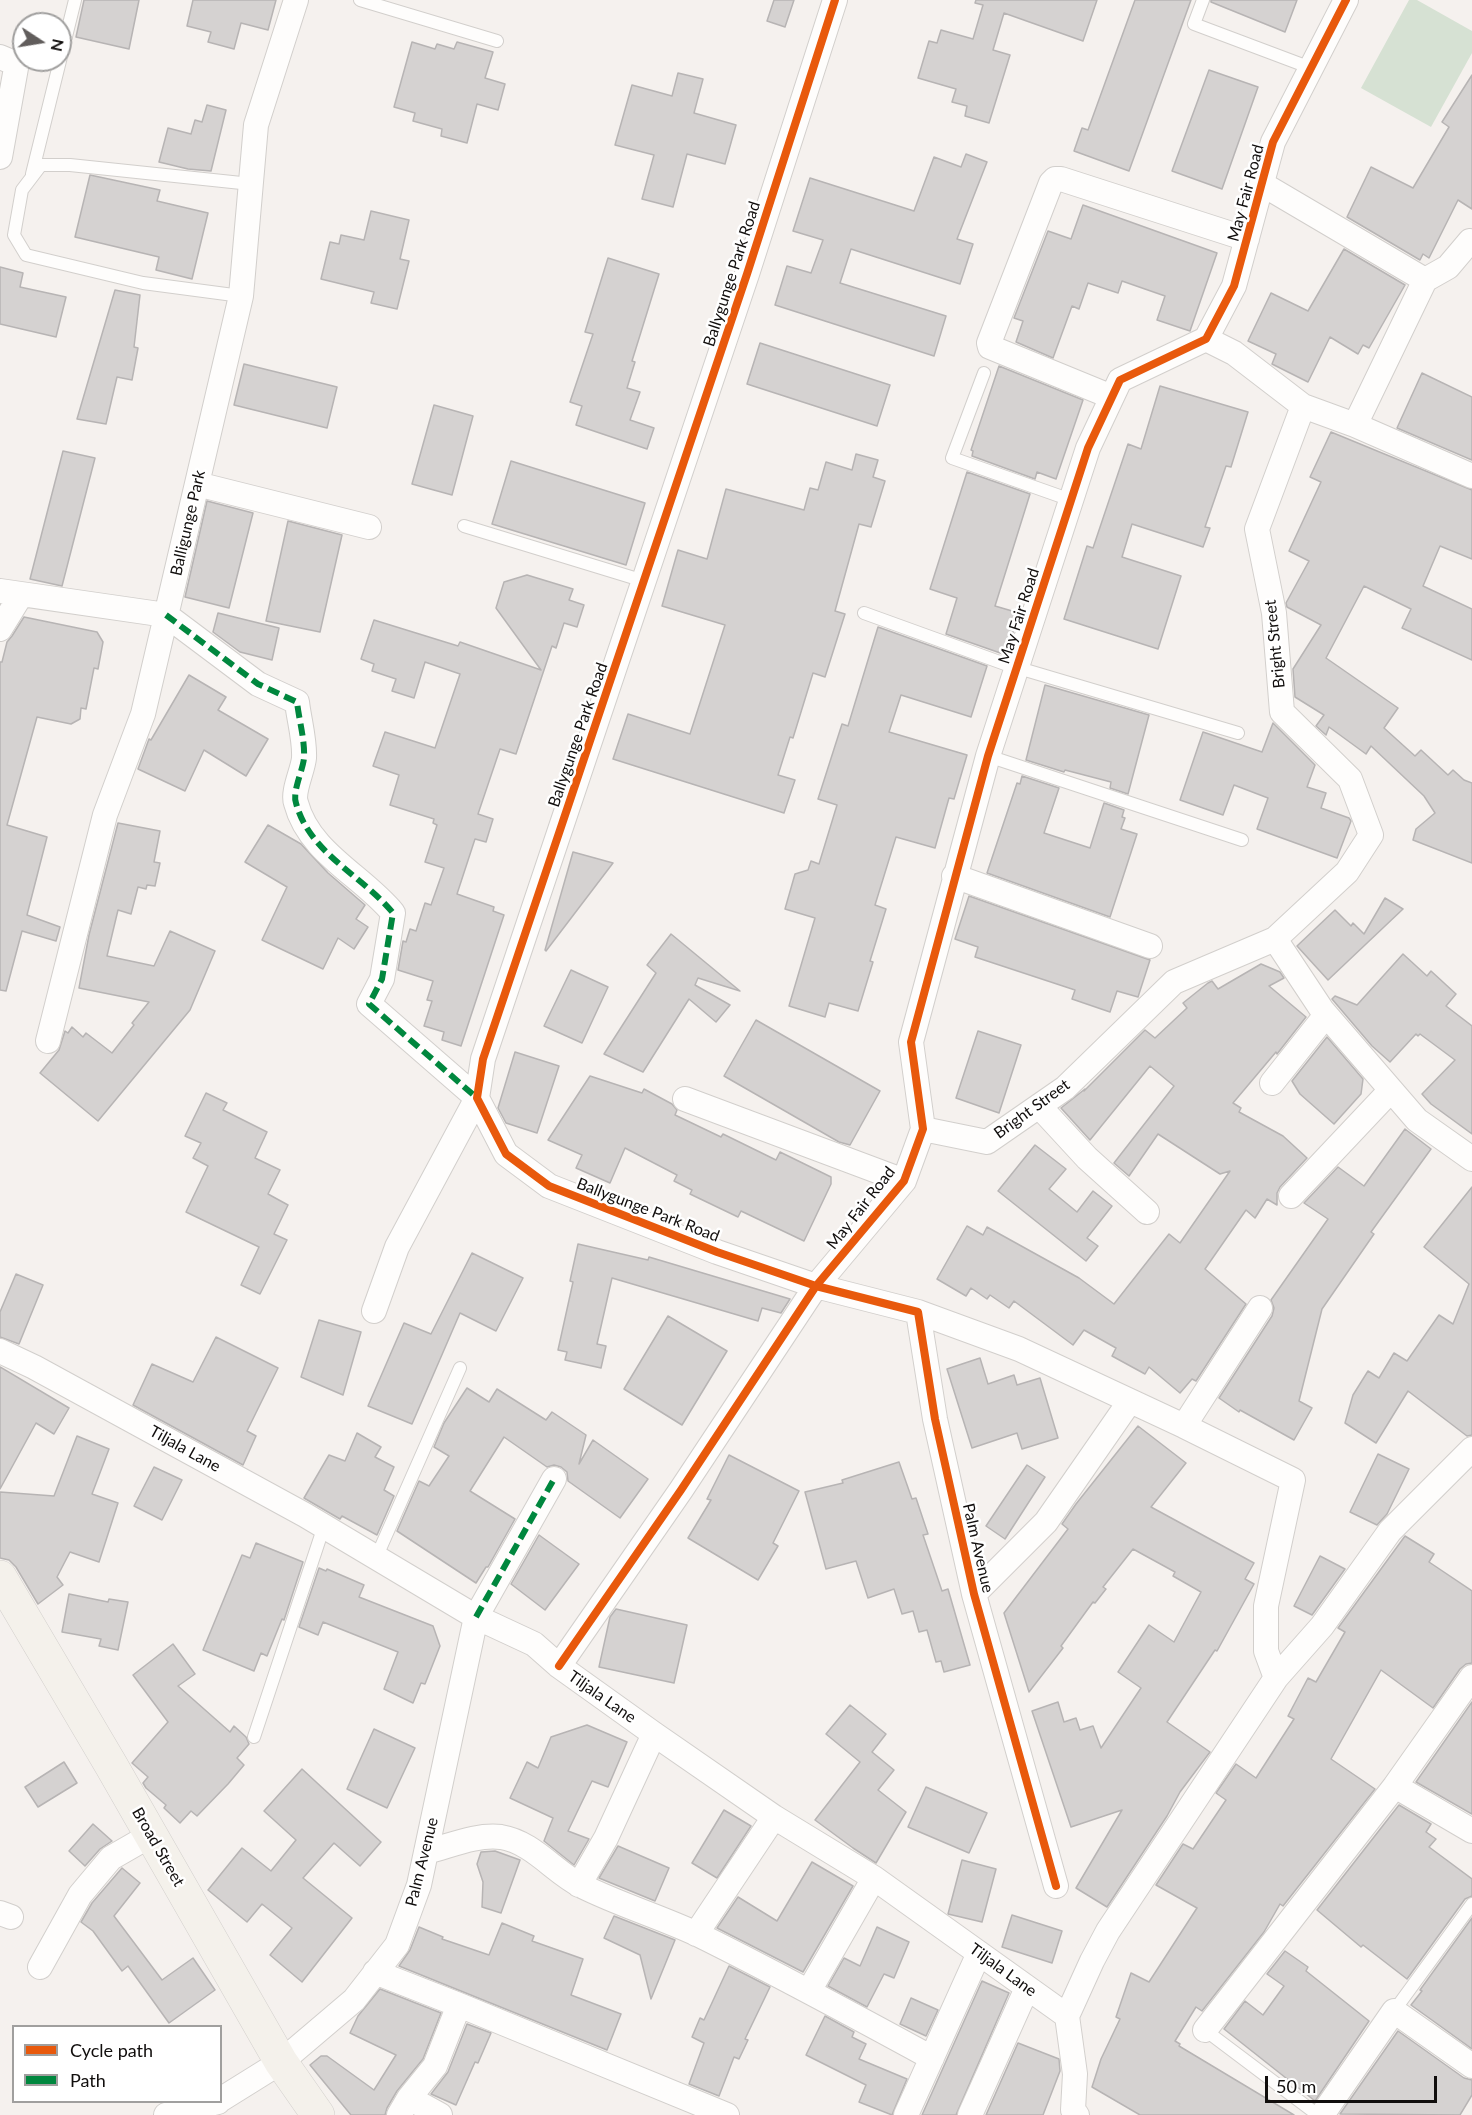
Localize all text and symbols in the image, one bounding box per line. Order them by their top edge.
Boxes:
north arrow [12,12,72,72]
text: N [48,37,69,53]
street label: May Fair Road [1224,142,1268,244]
street label: Ballygunge Park Road [699,199,765,349]
street label: Balligunge Park [167,468,209,578]
street label: May Fair Road [994,566,1044,666]
street label: Bright Street [1261,599,1289,689]
street label: Ballygunge Park Road [544,660,612,810]
street label: Bright Street [990,1075,1074,1143]
street label: May Fair Road [823,1163,899,1253]
street label: Ballygunge Park Road [574,1174,722,1246]
street label: Tiljala Lane [146,1422,224,1476]
street label: Palm Avenue [958,1501,998,1595]
street label: Tiljala Lane [564,1667,640,1727]
street label: Broad Street [128,1804,188,1890]
street label: Palm Avenue [402,1815,442,1909]
street label: Tiljala Lane [966,1939,1040,2001]
legend [12,2025,222,2103]
text: Cycle path [70,2039,153,2061]
scale bar [1268,2064,1440,2102]
text: Path [70,2069,106,2091]
text: 50 m [1276,2075,1316,2097]

